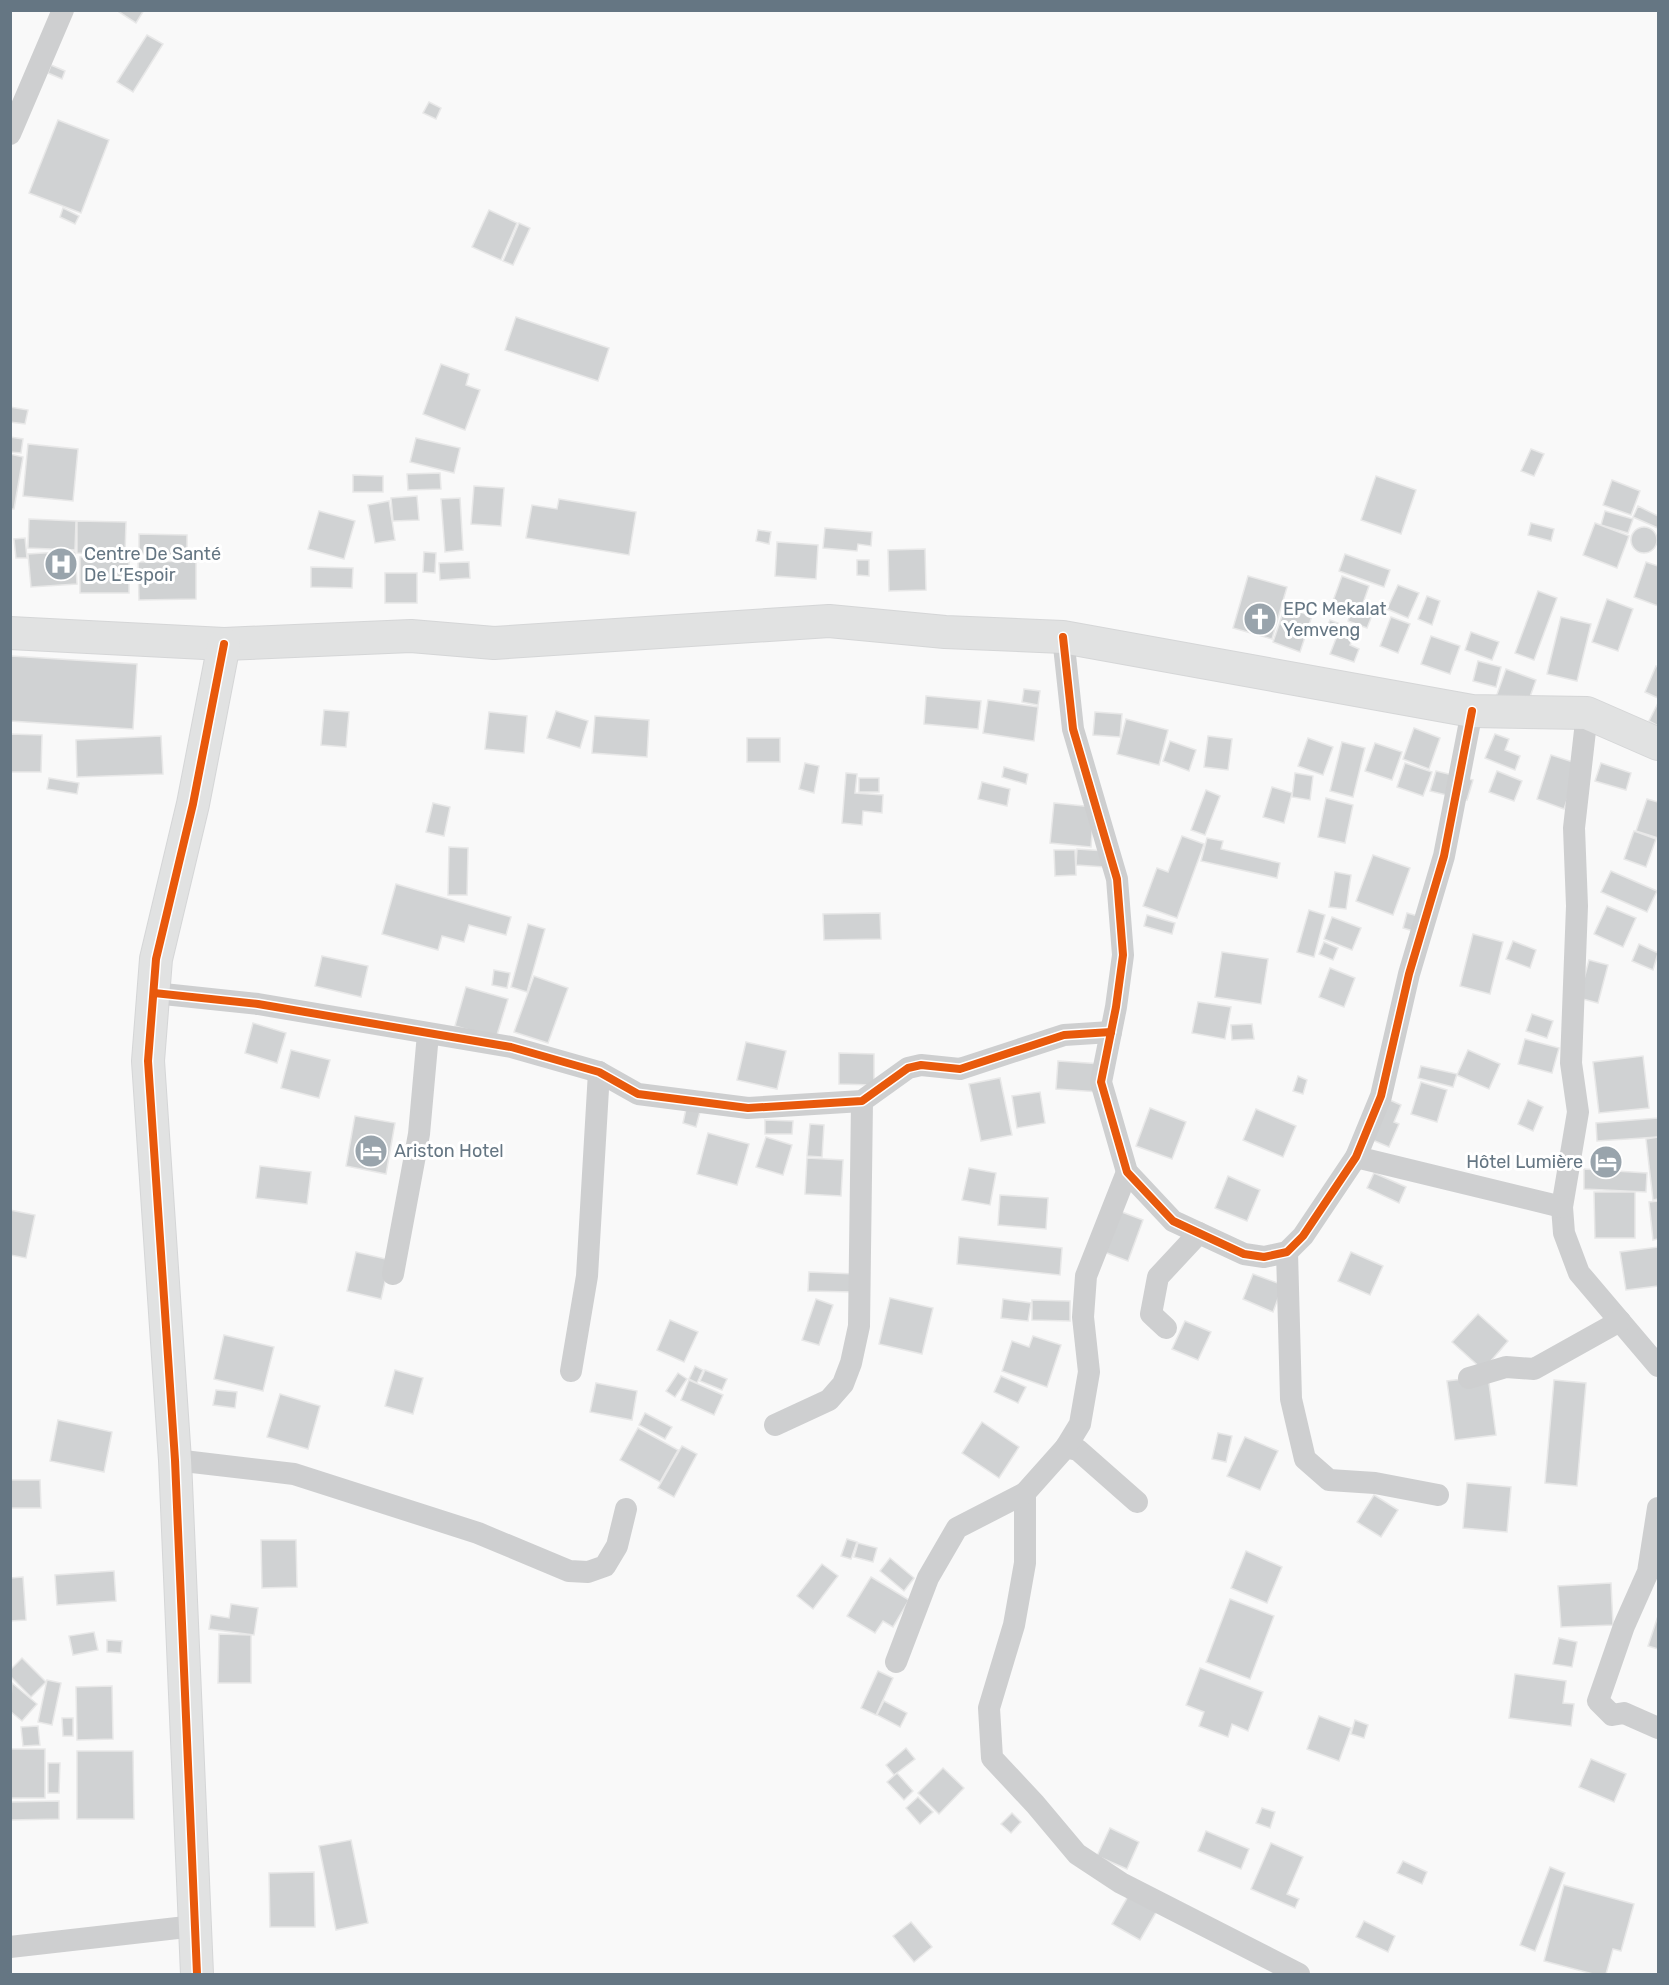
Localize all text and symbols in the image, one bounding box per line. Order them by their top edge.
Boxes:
place label: Centre De Santé De L’Espoir [84,543,221,586]
hospital icon: Centre De Santé De L’Espoir [43,546,79,582]
place label: EPC Mekalat Yemveng [1283,598,1387,641]
church icon: EPC Mekalat Yemveng [1242,601,1278,637]
hotel icon: Ariston Hotel [353,1133,389,1169]
place label: Ariston Hotel [394,1140,504,1162]
hotel icon: Hôtel Lumière [1588,1144,1624,1180]
place label: Hôtel Lumière [1466,1151,1583,1173]

